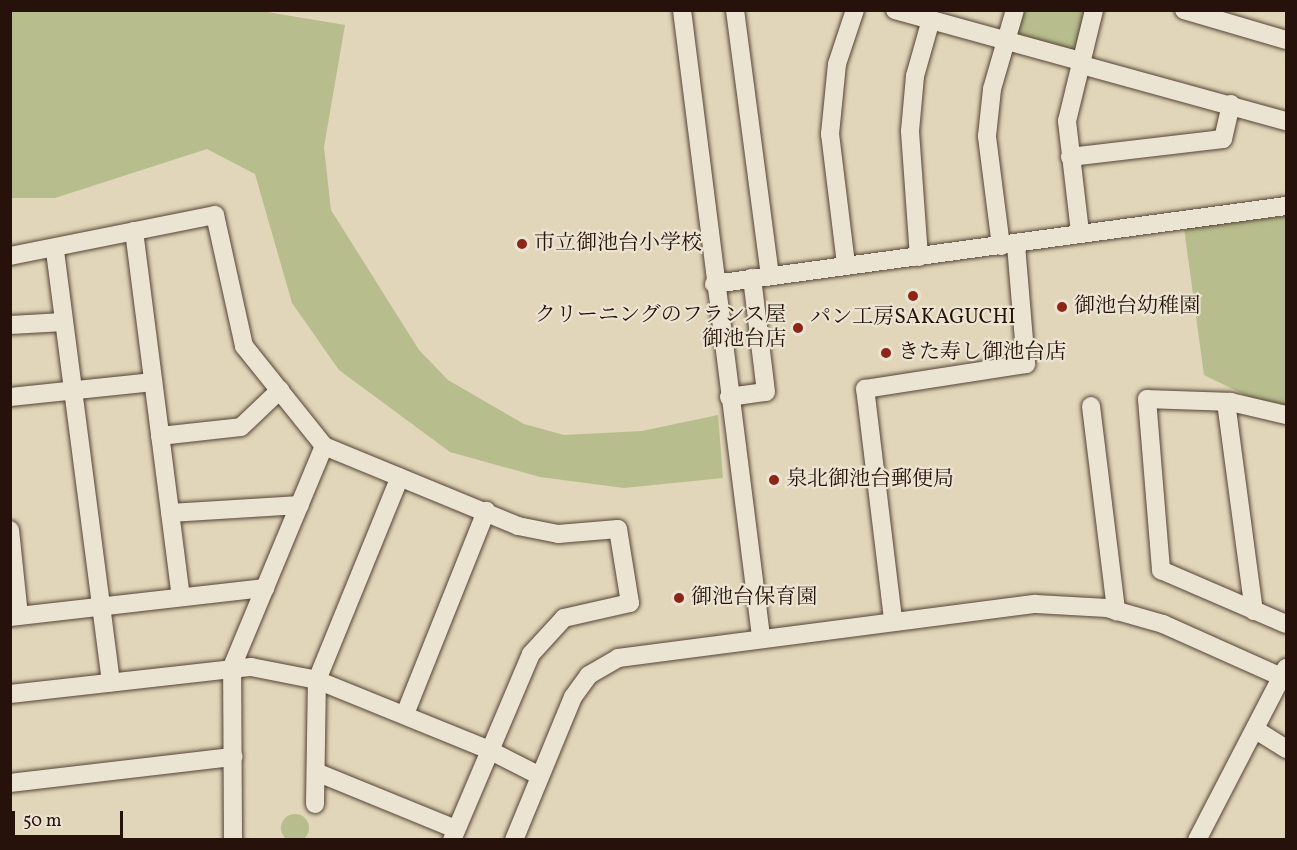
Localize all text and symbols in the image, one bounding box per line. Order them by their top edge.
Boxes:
place label: 市立御池台小学校 [534,231,702,257]
marker: 市立御池台小学校 [515,237,529,251]
marker: パン工房SAKAGUCHI [906,289,920,303]
place label: 御池台幼稚園 [1074,294,1200,320]
marker: 御池台幼稚園 [1055,300,1069,314]
place label: クリーニングのフランス屋 御池台店 [534,303,786,353]
place label: パン工房SAKAGUCHI [810,305,1016,331]
marker: クリーニングのフランス屋 御池台店 [791,321,805,335]
place label: きた寿し御池台店 [898,340,1066,366]
marker: きた寿し御池台店 [879,346,893,360]
place label: 泉北御池台郵便局 [786,467,954,493]
marker: 泉北御池台郵便局 [767,473,781,487]
place label: 御池台保育園 [691,585,817,611]
marker: 御池台保育園 [672,591,686,605]
scale bar [15,799,126,837]
text: 50 m [23,809,62,834]

